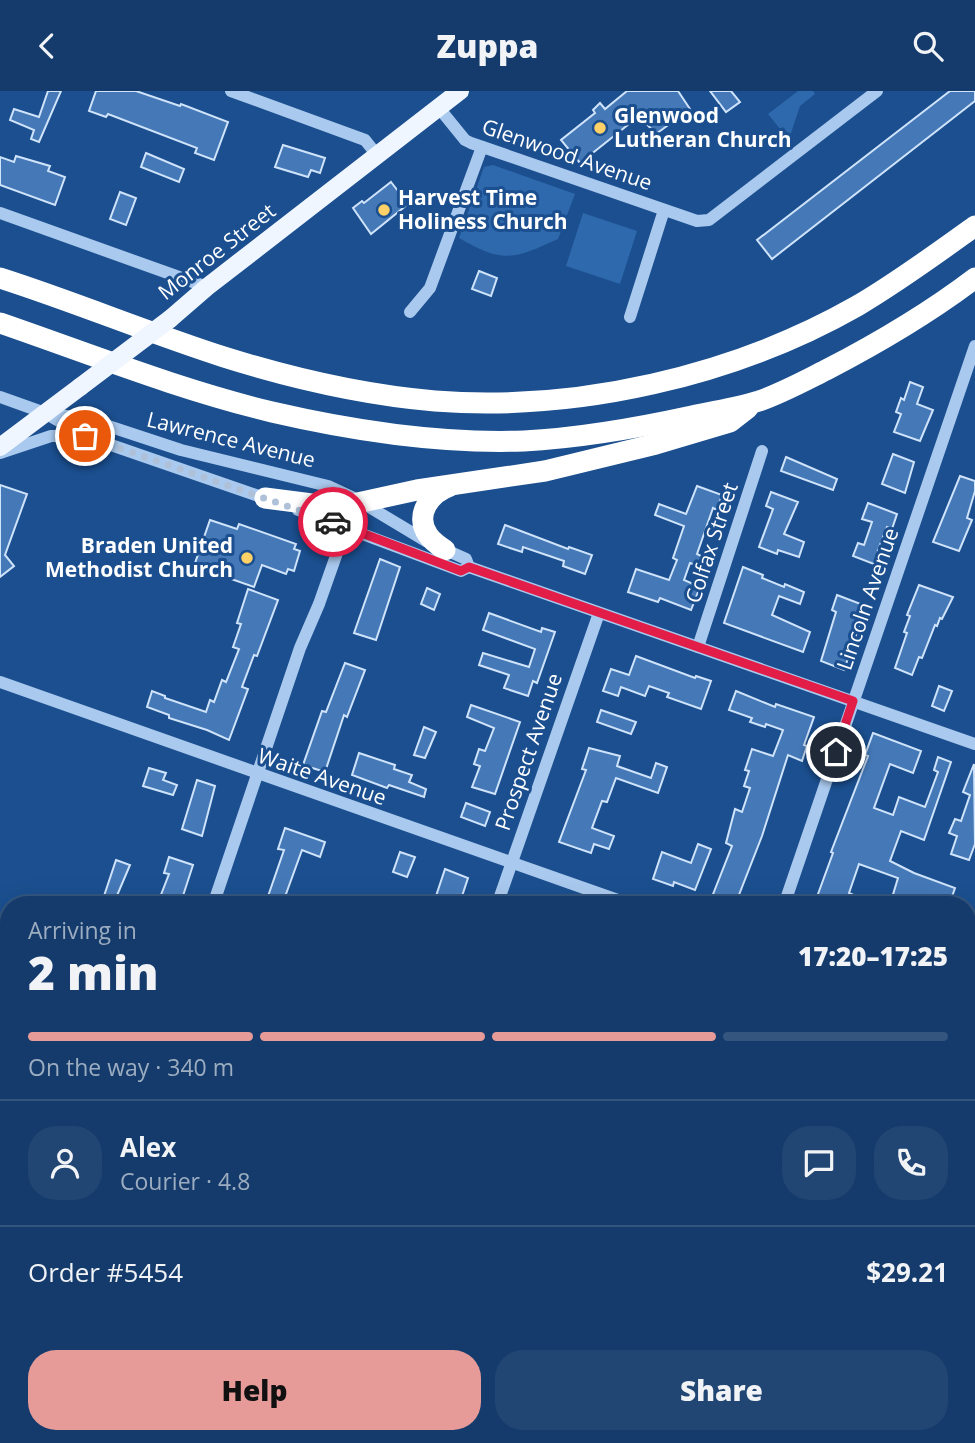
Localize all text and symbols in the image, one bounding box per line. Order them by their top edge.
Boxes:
text: Zuppa [436,24,539,67]
icon: back [28,27,66,65]
icon: search [909,27,947,65]
place label: Glenwood Lutheran Church [614,101,792,153]
street label: Glenwood Avenue [479,112,656,196]
marker: Glenwood Lutheran Church [592,120,608,136]
place label: Harvest Time Holiness Church [398,183,568,235]
street label: Monroe Street [152,197,281,306]
marker: Harvest Time Holiness Church [376,202,392,218]
street label: Lawrence Avenue [144,405,318,473]
pin [55,406,115,466]
icon: bag [66,417,104,455]
street label: Colfax Street [678,479,744,606]
courier [298,487,368,557]
icon: car [314,503,352,541]
street label: Lincoln Avenue [830,524,904,673]
place label: Braden United Methodist Church [45,531,233,583]
marker: Braden United Methodist Church [239,550,255,566]
street label: Prospect Avenue [488,669,568,834]
pin [806,722,866,782]
icon: home [817,733,855,771]
street label: Waite Avenue [254,741,390,811]
text: Arriving in [28,914,137,946]
text: 17:20–17:25 [798,938,948,974]
text: 2 min [28,941,159,1003]
text: On the way · 340 m [28,1051,234,1083]
button: person [28,1126,102,1200]
button: chat [782,1126,856,1200]
button: phone [874,1126,948,1200]
text: Alex [120,1129,176,1165]
text: Courier · 4.8 [120,1165,250,1197]
text: Order #5454 [28,1254,183,1290]
text: $29.21 [866,1254,948,1290]
button: Help [28,1350,481,1430]
button: Share [495,1350,948,1430]

